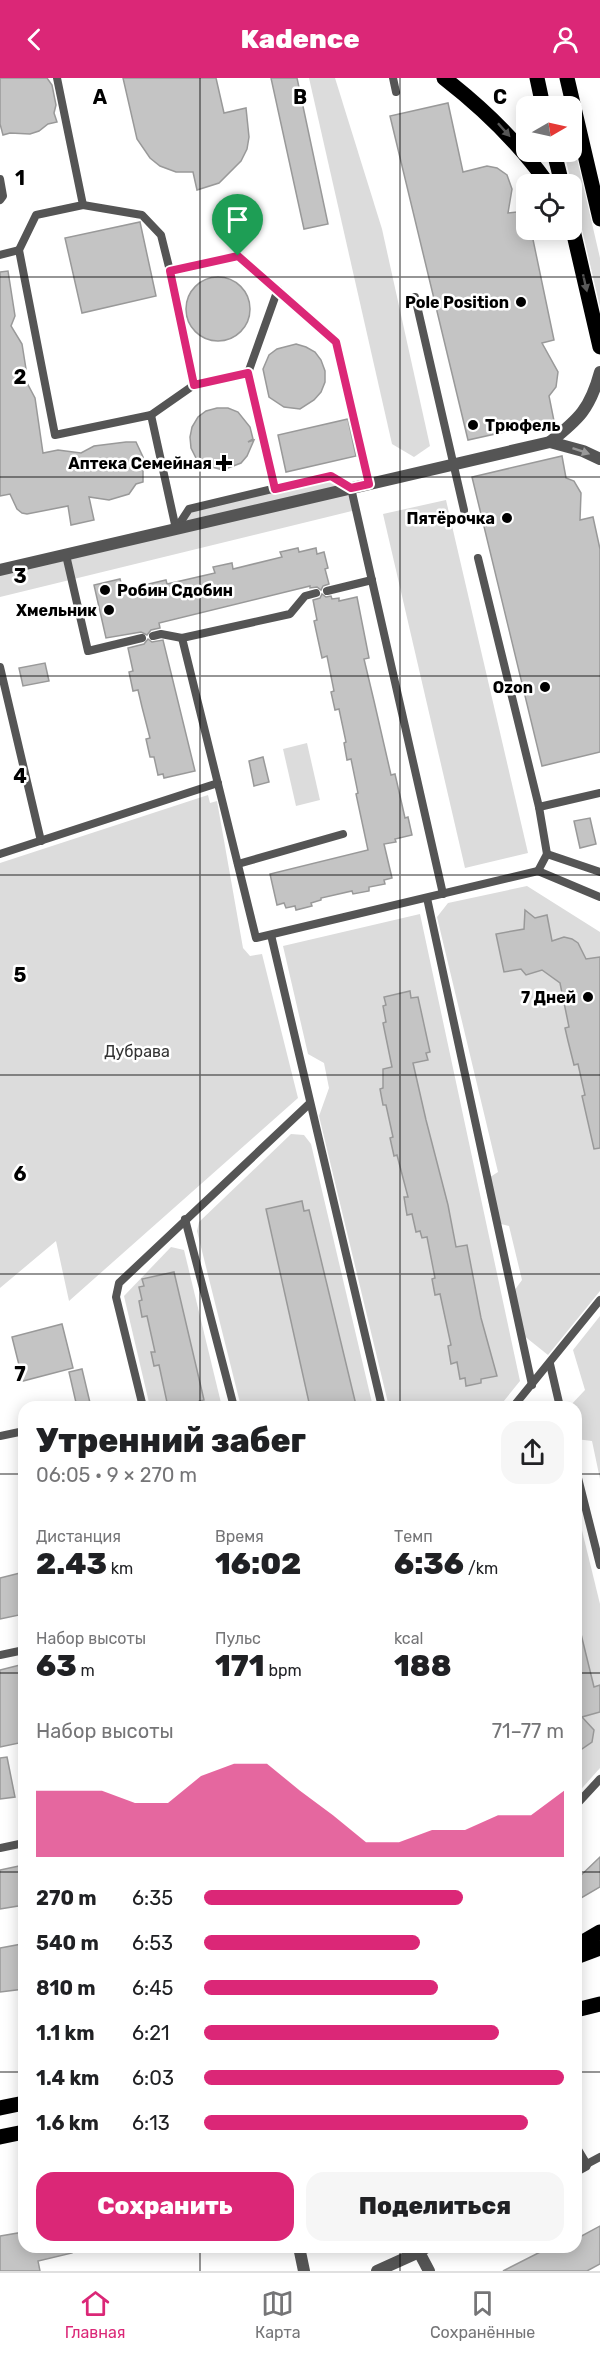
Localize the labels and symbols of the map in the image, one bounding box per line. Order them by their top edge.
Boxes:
text: A [93,85,108,109]
text: B [293,85,307,109]
text: C [493,85,507,109]
north arrow [516,96,582,162]
one-way arrow [497,122,510,137]
text: 1 [15,166,25,190]
pin [212,194,263,256]
one-way arrow [580,273,590,292]
place label: Pole Position [405,293,509,312]
marker: Pole Position [514,295,528,309]
text: 2 [14,365,27,389]
place label: Трюфель [485,416,560,435]
marker: Трюфель [466,418,480,432]
one-way arrow [572,447,590,457]
place label: Аптека Семейная [68,454,212,473]
marker: Аптека Семейная [217,456,231,470]
place label: Пятёрочка [406,509,495,528]
marker: Пятёрочка [500,511,514,525]
text: 3 [13,564,27,588]
place label: Робин Сдобин [117,581,233,600]
marker: Робин Сдобин [98,583,112,597]
place label: Хмельник [16,601,97,620]
marker: Хмельник [102,603,116,617]
place label: Ozon [493,678,533,697]
marker: Ozon [538,680,552,694]
text: 4 [13,764,27,788]
text: 5 [14,963,27,987]
place label: 7 Дней [521,988,576,1007]
marker: 7 Дней [581,990,595,1004]
park label: Дубрава [104,1042,170,1061]
text: 6 [13,1162,27,1186]
text: 7 [14,1362,26,1386]

